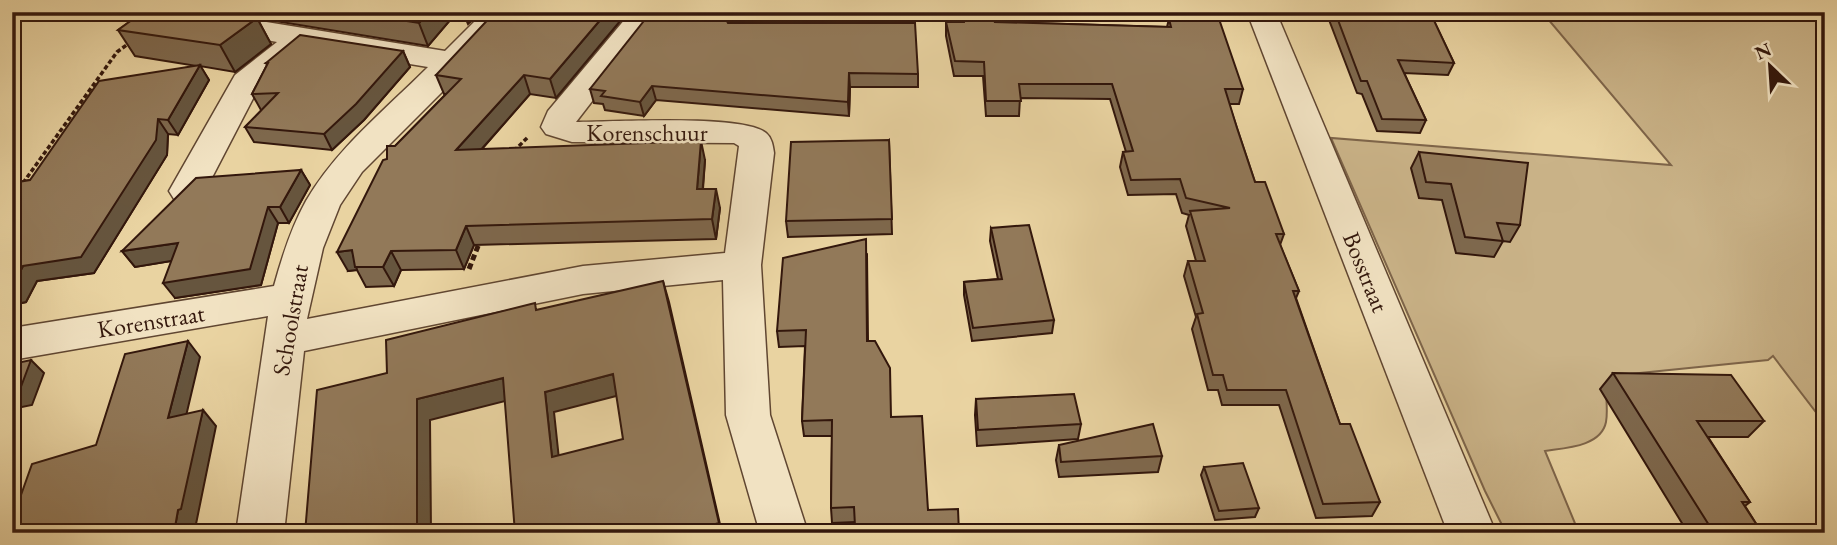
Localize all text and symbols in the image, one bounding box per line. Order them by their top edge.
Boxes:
north arrow [1736,32,1806,102]
text: N [1751,36,1776,66]
street label: Korenschuur [586,117,708,148]
street label: Bosstraat [1336,227,1396,317]
street label: Schoolstraat [265,261,315,378]
street label: Korenstraat [95,297,207,345]

